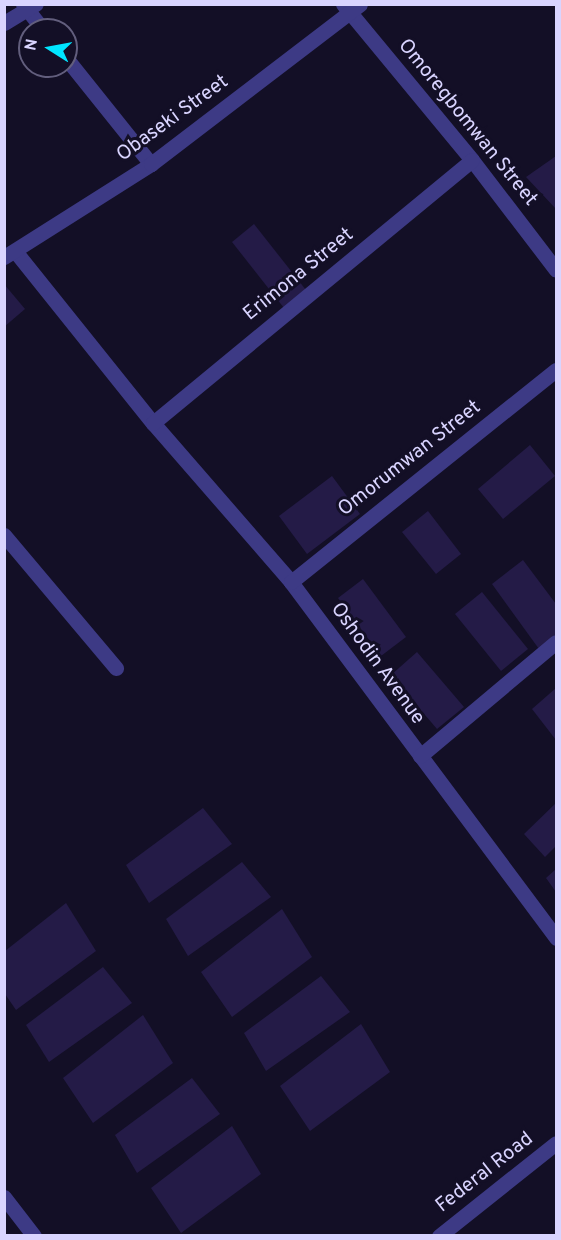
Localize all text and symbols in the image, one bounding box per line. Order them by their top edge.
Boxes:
north arrow [18,18,78,78]
street label: Omoregbomwan Street [392,35,542,211]
text: N [21,37,43,52]
street label: Obaseki Street [113,70,233,168]
street label: Erimona Street [239,223,359,327]
street label: Omorumwan Street [334,396,486,522]
street label: Oshodin Avenue [324,598,430,730]
street label: Federal Road [431,1127,539,1219]

